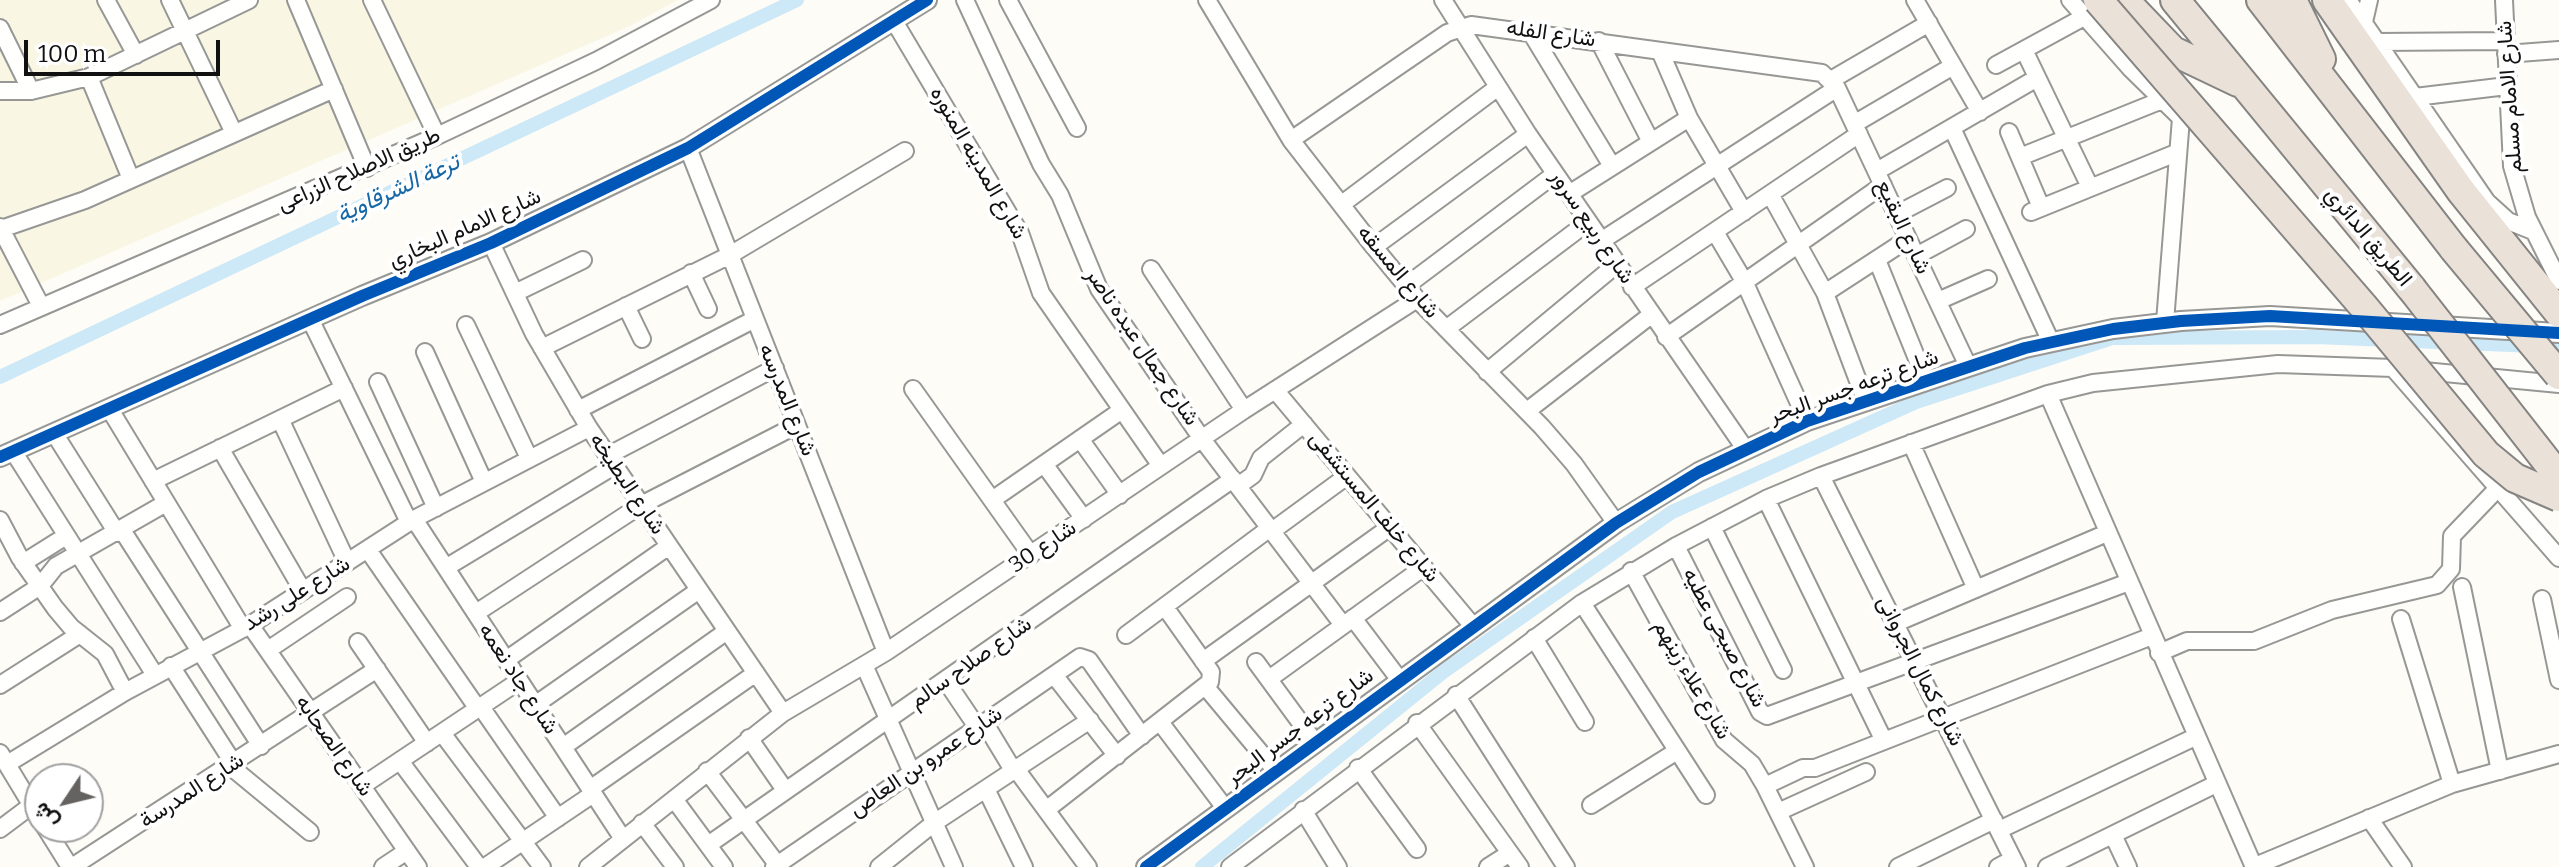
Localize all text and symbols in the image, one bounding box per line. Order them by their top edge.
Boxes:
street label: شارع الفله [1505,15,1597,53]
street label: شارع الامام مسلم [2492,20,2528,174]
scale bar [28,24,224,74]
text: 100 m [38,40,106,68]
street label: شارع المدينه المنوره [924,82,1032,244]
street label: طريق الاصلاح الزراعى [273,122,445,218]
water label: ترعة الشرقاوية [332,148,464,230]
street label: شارع ربيع سرور [1544,165,1640,289]
street label: شارع البقيع [1870,176,1936,278]
street label: الطريق الدائري [2319,182,2417,292]
street label: شارع الامام البخاري [385,184,545,274]
street label: شارع المسقه [1351,220,1445,324]
street label: شارع جمال عبده ناصر [1079,263,1205,431]
street label: شارع المدرسه [752,340,822,460]
street label: شارع ترعه جسر البحر [1766,344,1942,430]
street label: شارع خلف المستشفى [1303,426,1445,588]
street label: شارع البطيخه [583,428,671,540]
street label: شارع 30 [1004,515,1082,579]
street label: شارع على رشد [239,551,355,637]
street label: شارع صبحى عطيه [1676,564,1772,712]
street label: شارع كمال الجروانى [1871,591,1969,751]
street label: شارع صلاح سالم [905,611,1037,715]
street label: شارع علاء زينهم [1647,616,1737,744]
street label: شارع جاد نعمه [472,619,564,739]
street label: شارع ترعه جسر البحر [1221,663,1379,791]
street label: شارع الصحابه [289,690,379,802]
street label: شارع عمرو بن العاص [844,701,1008,823]
street label: شارع المدرسة [135,748,249,834]
north arrow [24,763,104,843]
text: ش [27,797,64,834]

